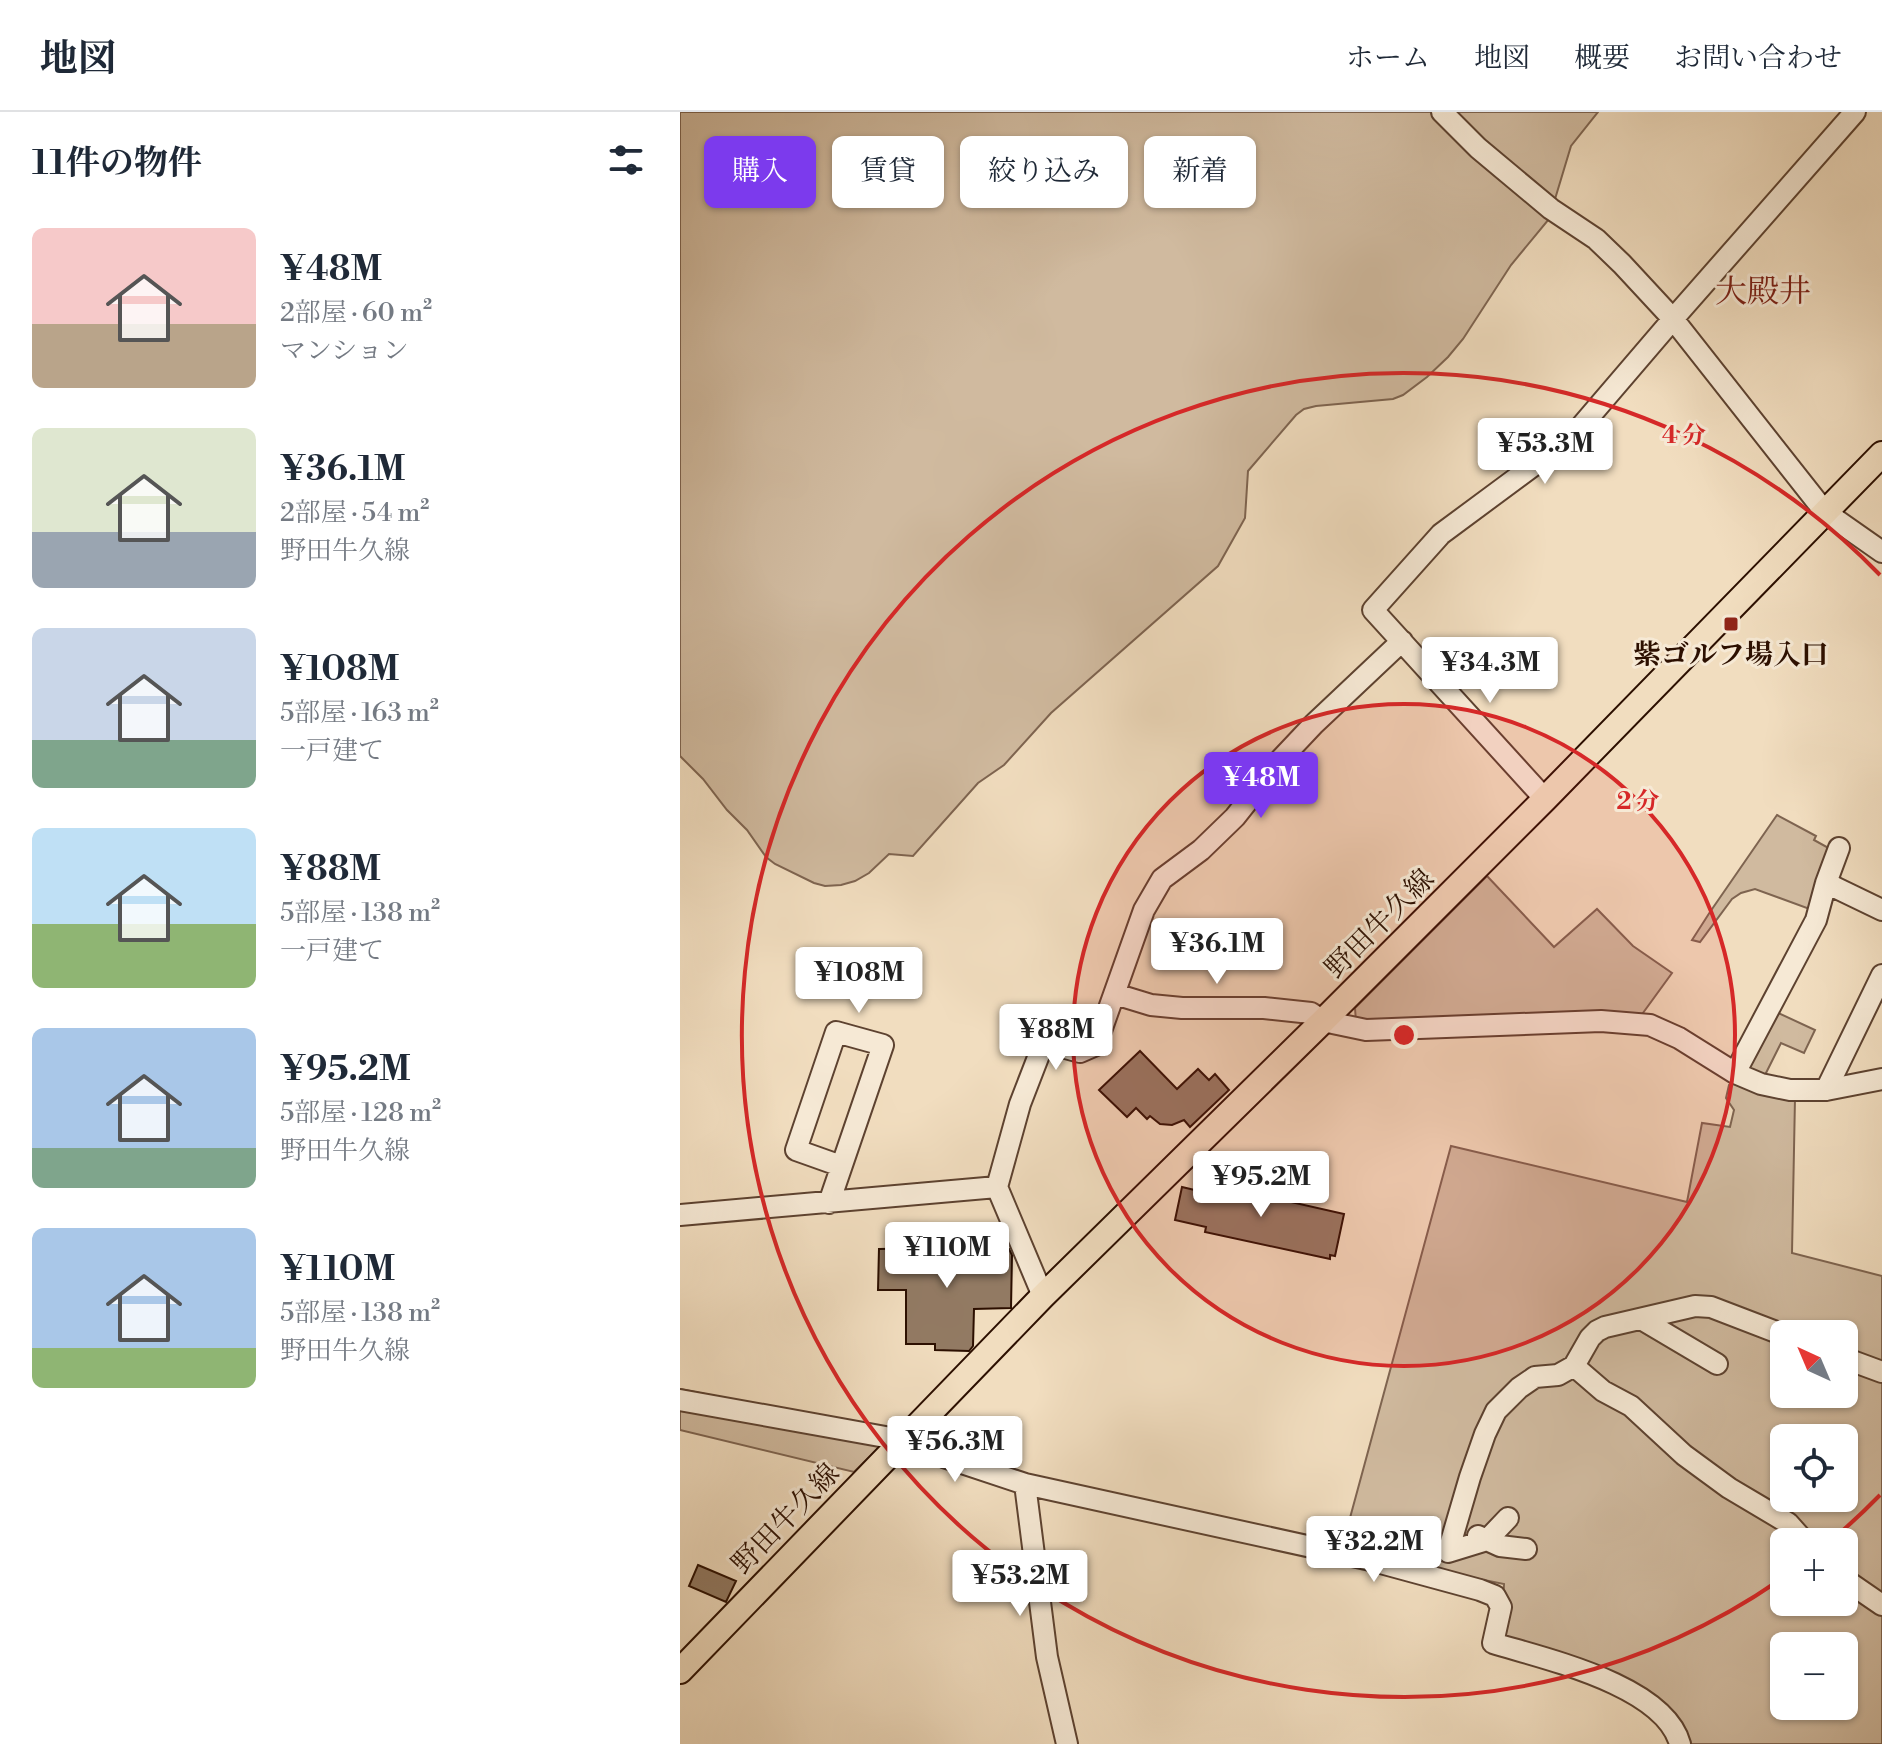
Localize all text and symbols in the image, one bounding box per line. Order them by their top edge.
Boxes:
text: 地図 [40,36,116,83]
text: ホーム [1346,41,1430,76]
text: 地図 [1474,41,1530,76]
text: 概要 [1574,41,1630,76]
text: お問い合わせ [1674,41,1842,76]
chip: 購入 [704,136,816,208]
chip: 賃貸 [832,136,944,208]
chip: 絞り込み [960,136,1128,208]
chip: 新着 [1144,136,1256,208]
icon: filters [604,138,648,182]
text: 11件の物件 [32,143,202,185]
text: ¥48M [280,249,382,291]
icon: home [96,260,192,356]
district label: 大殿井 [1715,272,1811,312]
text: 2部屋 · 60 m² [280,297,432,329]
text: マンション [280,335,409,367]
pin: ¥53.3M [1480,418,1610,486]
text: 4 分 [1662,421,1706,451]
text: ¥53.3M [1496,428,1594,460]
text: ¥36.1M [280,449,405,491]
icon: home [96,460,192,556]
text: 2部屋 · 54 m² [280,497,429,529]
text: 野田牛久線 [280,535,410,567]
marker: 紫ゴルフ場入口 [1722,615,1740,633]
pin: ¥34.3M [1425,637,1555,705]
place label: 紫ゴルフ場入口 [1633,638,1829,673]
text: ¥34.3M [1440,647,1540,679]
text: ¥108M [280,649,399,691]
icon: home [96,660,192,756]
text: 5部屋 · 163 m² [280,697,439,729]
text: 一戸建て [280,735,384,767]
pin: ¥48M [1214,752,1308,820]
text: ¥48M [1222,762,1300,794]
text: 2 分 [1617,787,1659,817]
text: ¥88M [280,849,381,891]
icon: home [96,860,192,956]
street label: 野田牛久線 [1318,862,1442,986]
text: 5部屋 · 138 m² [280,897,440,929]
pin: ¥36.1M [1152,918,1282,986]
text: ¥36.1M [1169,928,1265,960]
text: 一戸建て [280,935,384,967]
pin: ¥108M [803,947,915,1015]
text: ¥108M [813,957,905,989]
pin: ¥88M [1009,1004,1103,1072]
text: ¥88M [1017,1014,1095,1046]
centre of rings [1390,1021,1418,1049]
text: ¥95.2M [280,1049,411,1091]
icon: home [96,1060,192,1156]
text: 5部屋 · 128 m² [280,1097,441,1129]
text: 野田牛久線 [280,1135,410,1167]
pin: ¥95.2M [1196,1151,1326,1219]
text: ¥95.2M [1211,1161,1311,1193]
pin: ¥110M [891,1222,1003,1290]
text: ¥110M [903,1232,991,1264]
text: ¥110M [280,1249,395,1291]
icon: home [96,1260,192,1356]
text: 5部屋 · 138 m² [280,1297,440,1329]
north arrow [1770,1320,1858,1408]
map controls [1770,1320,1858,1720]
text: 野田牛久線 [280,1335,410,1367]
pin: ¥56.3M [890,1416,1020,1484]
button: locate [1770,1424,1858,1512]
text: ¥56.3M [905,1426,1005,1458]
street label: 野田牛久線 [725,1457,847,1582]
pin: ¥32.2M [1309,1516,1439,1584]
text: ¥32.2M [1324,1526,1424,1558]
button: + [1770,1528,1858,1616]
pin: ¥53.2M [955,1550,1085,1618]
text: ¥53.2M [970,1560,1070,1592]
button: − [1770,1632,1858,1720]

